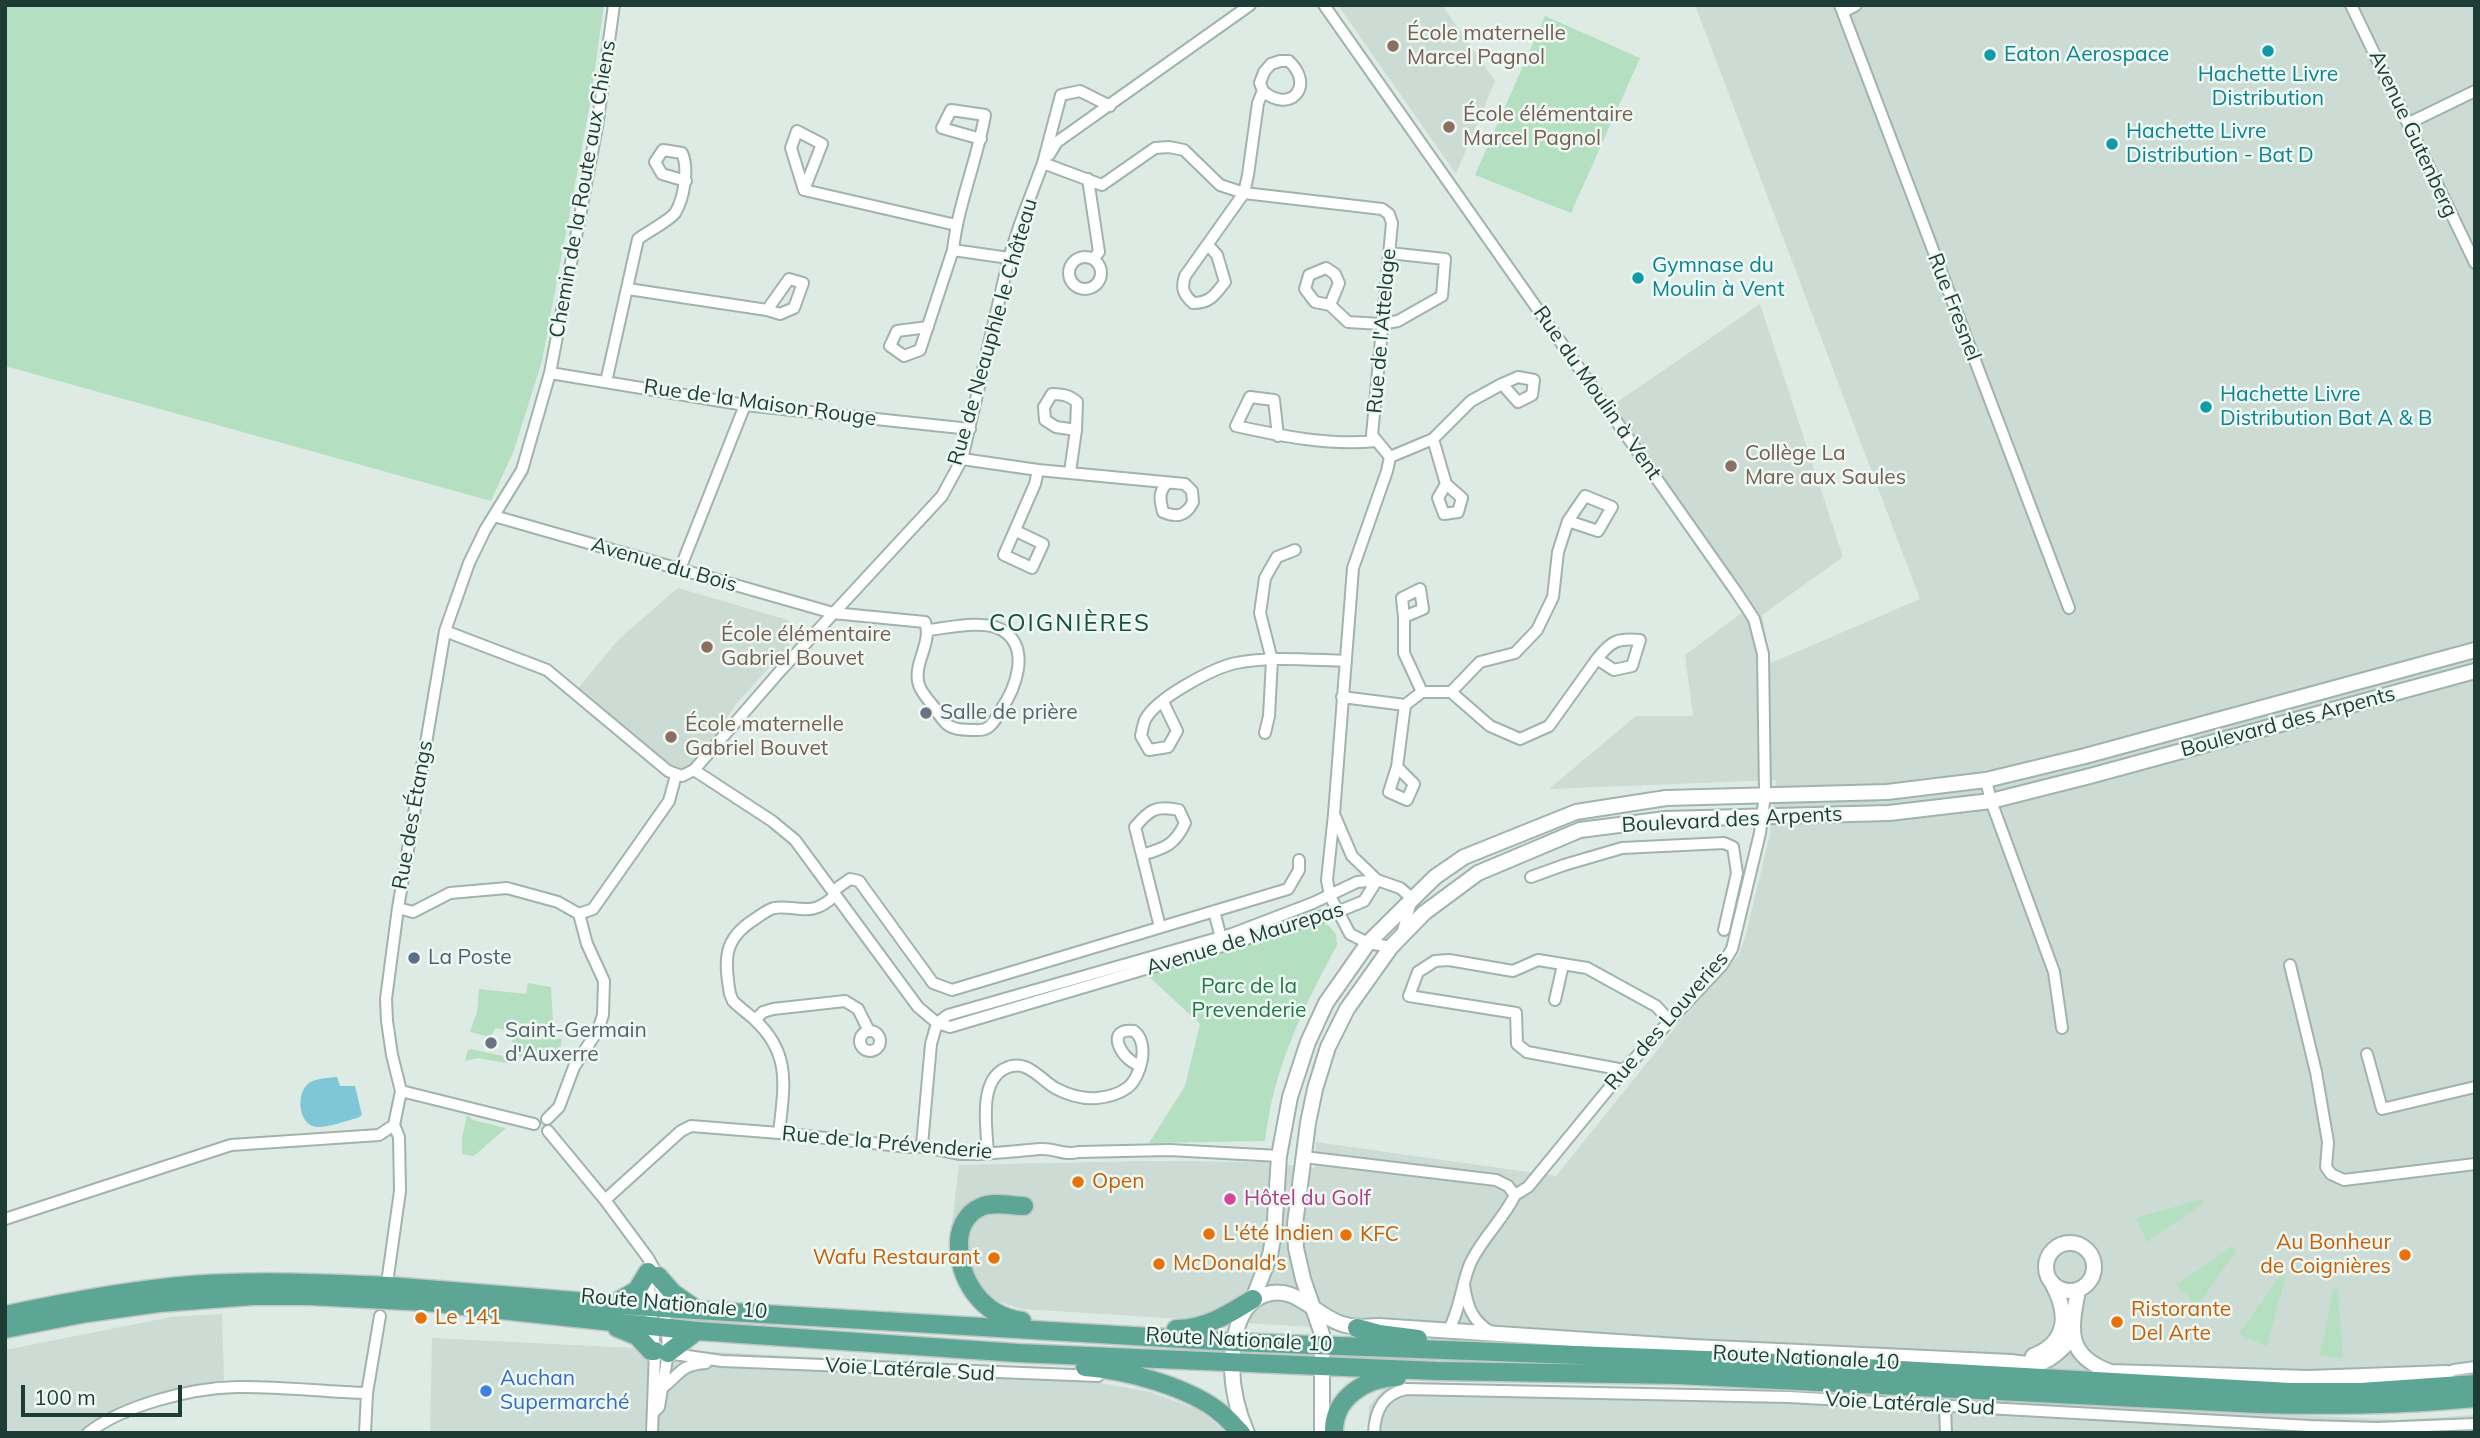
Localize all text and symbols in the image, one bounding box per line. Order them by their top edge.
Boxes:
place label: École maternelle Marcel Pagnol [1407,21,1566,71]
street label: Chemin de la Route aux Chiens [544,38,622,340]
marker: École maternelle Marcel Pagnol [1385,38,1401,54]
place label: Eaton Aerospace [2004,42,2169,68]
marker: Hachette Livre Distribution [2260,43,2276,59]
marker: Eaton Aerospace [1982,47,1998,63]
street label: Avenue Gutenberg [2363,47,2463,221]
place label: Hachette Livre Distribution [2198,62,2338,112]
place label: École élémentaire Marcel Pagnol [1463,102,1633,152]
marker: École élémentaire Marcel Pagnol [1441,119,1457,135]
place label: Hachette Livre Distribution - Bat D [2126,119,2314,169]
marker: Hachette Livre Distribution - Bat D [2104,136,2120,152]
street label: Rue de Neauphle le Château [943,196,1043,468]
street label: Rue de l'Attelage [1362,248,1402,414]
street label: Rue Fresnel [1922,250,1986,364]
place label: Gymnase du Moulin à Vent [1652,253,1784,303]
marker: Gymnase du Moulin à Vent [1630,270,1646,286]
street label: Rue du Moulin à Vent [1528,301,1666,485]
street label: Rue de la Maison Rouge [642,374,878,432]
place label: Hachette Livre Distribution Bat A & B [2220,382,2432,432]
marker: Hachette Livre Distribution Bat A & B [2198,399,2214,415]
place label: Collège La Mare aux Saules [1745,441,1906,491]
marker: Collège La Mare aux Saules [1723,458,1739,474]
street label: Avenue du Bois [588,532,740,598]
district label: COIGNIÈRES [990,610,1150,638]
place label: École élémentaire Gabriel Bouvet [721,622,891,672]
marker: École élémentaire Gabriel Bouvet [699,639,715,655]
street label: Boulevard des Arpents [2178,681,2398,763]
place label: Salle de prière [940,700,1078,726]
marker: Salle de prière [918,705,934,721]
place label: École maternelle Gabriel Bouvet [685,712,844,762]
marker: École maternelle Gabriel Bouvet [663,729,679,745]
street label: Rue des Étangs [387,738,439,892]
street label: Boulevard des Arpents [1621,802,1843,838]
street label: Avenue de Maurepas [1143,897,1347,981]
place label: La Poste [428,945,512,971]
street label: Rue des Louveries [1600,946,1734,1096]
marker: La Poste [406,950,422,966]
park label: Parc de la Prevenderie [1191,974,1307,1024]
place label: Saint-Germain d'Auxerre [505,1018,647,1068]
marker: Saint-Germain d'Auxerre [483,1035,499,1051]
street label: Rue de la Prévenderie [781,1121,993,1165]
place label: Open [1092,1169,1145,1195]
marker: Open [1070,1174,1086,1190]
place label: Hôtel du Golf [1244,1186,1371,1212]
marker: Hôtel du Golf [1222,1191,1238,1207]
place label: L'été Indien [1223,1221,1334,1247]
place label: KFC [1360,1222,1399,1248]
marker: L'été Indien [1201,1226,1217,1242]
marker: KFC [1338,1227,1354,1243]
place label: Au Bonheur de Coignières [2260,1230,2391,1280]
place label: Wafu Restaurant [813,1245,980,1271]
marker: Au Bonheur de Coignières [2397,1247,2413,1263]
marker: Wafu Restaurant [986,1250,1002,1266]
place label: McDonald's [1173,1251,1287,1277]
marker: McDonald's [1151,1256,1167,1272]
street label: Route Nationale 10 [580,1283,768,1325]
place label: Ristorante Del Arte [2131,1297,2231,1347]
place label: Le 141 [435,1305,501,1331]
marker: Le 141 [413,1310,429,1326]
marker: Ristorante Del Arte [2109,1314,2125,1330]
street label: Route Nationale 10 [1145,1323,1333,1357]
street label: Route Nationale 10 [1712,1341,1900,1375]
street label: Voie Latérale Sud [825,1353,995,1387]
place label: Auchan Supermarché [500,1366,629,1416]
scale bar [24,1372,186,1416]
marker: Auchan Supermarché [478,1383,494,1399]
text: 100 m [34,1384,96,1410]
street label: Voie Latérale Sud [1825,1387,1995,1421]

